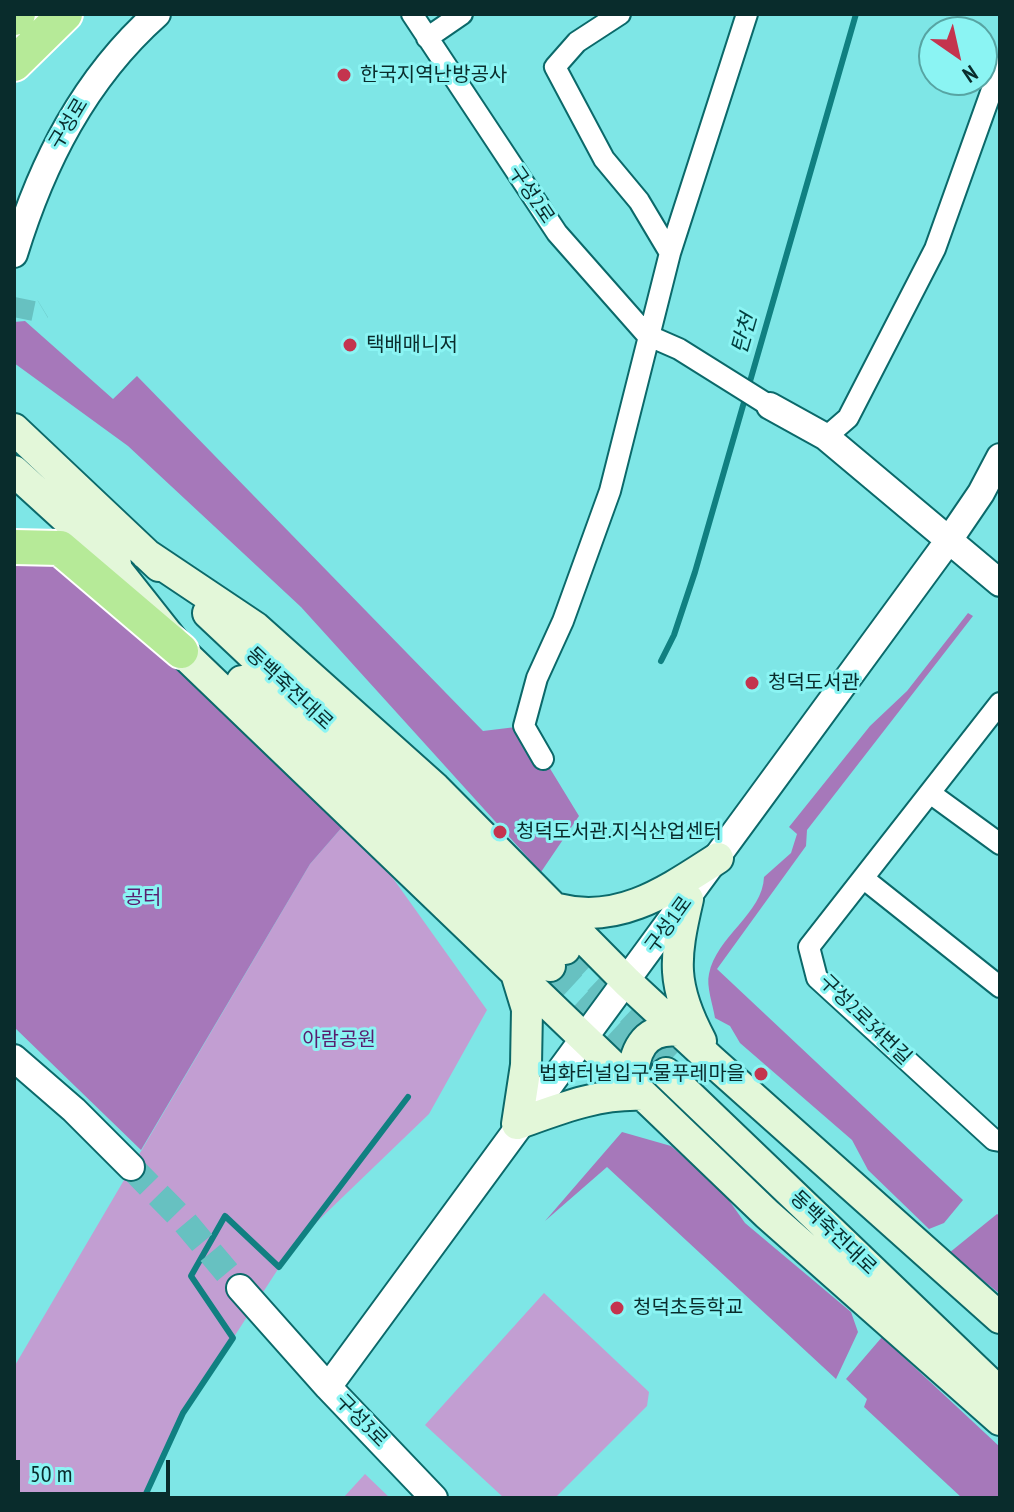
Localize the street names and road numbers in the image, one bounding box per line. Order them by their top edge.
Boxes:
street label: 구성로 [44,94,94,154]
street label: 구성2로 [503,162,559,228]
street label: 동백죽전대로 [240,643,338,735]
street label: 구성1로 [640,892,698,958]
street label: 구성2로34번길 [814,970,916,1070]
street label: 동백죽전대로 [785,1186,881,1280]
street label: 구성3로 [330,1390,392,1452]

